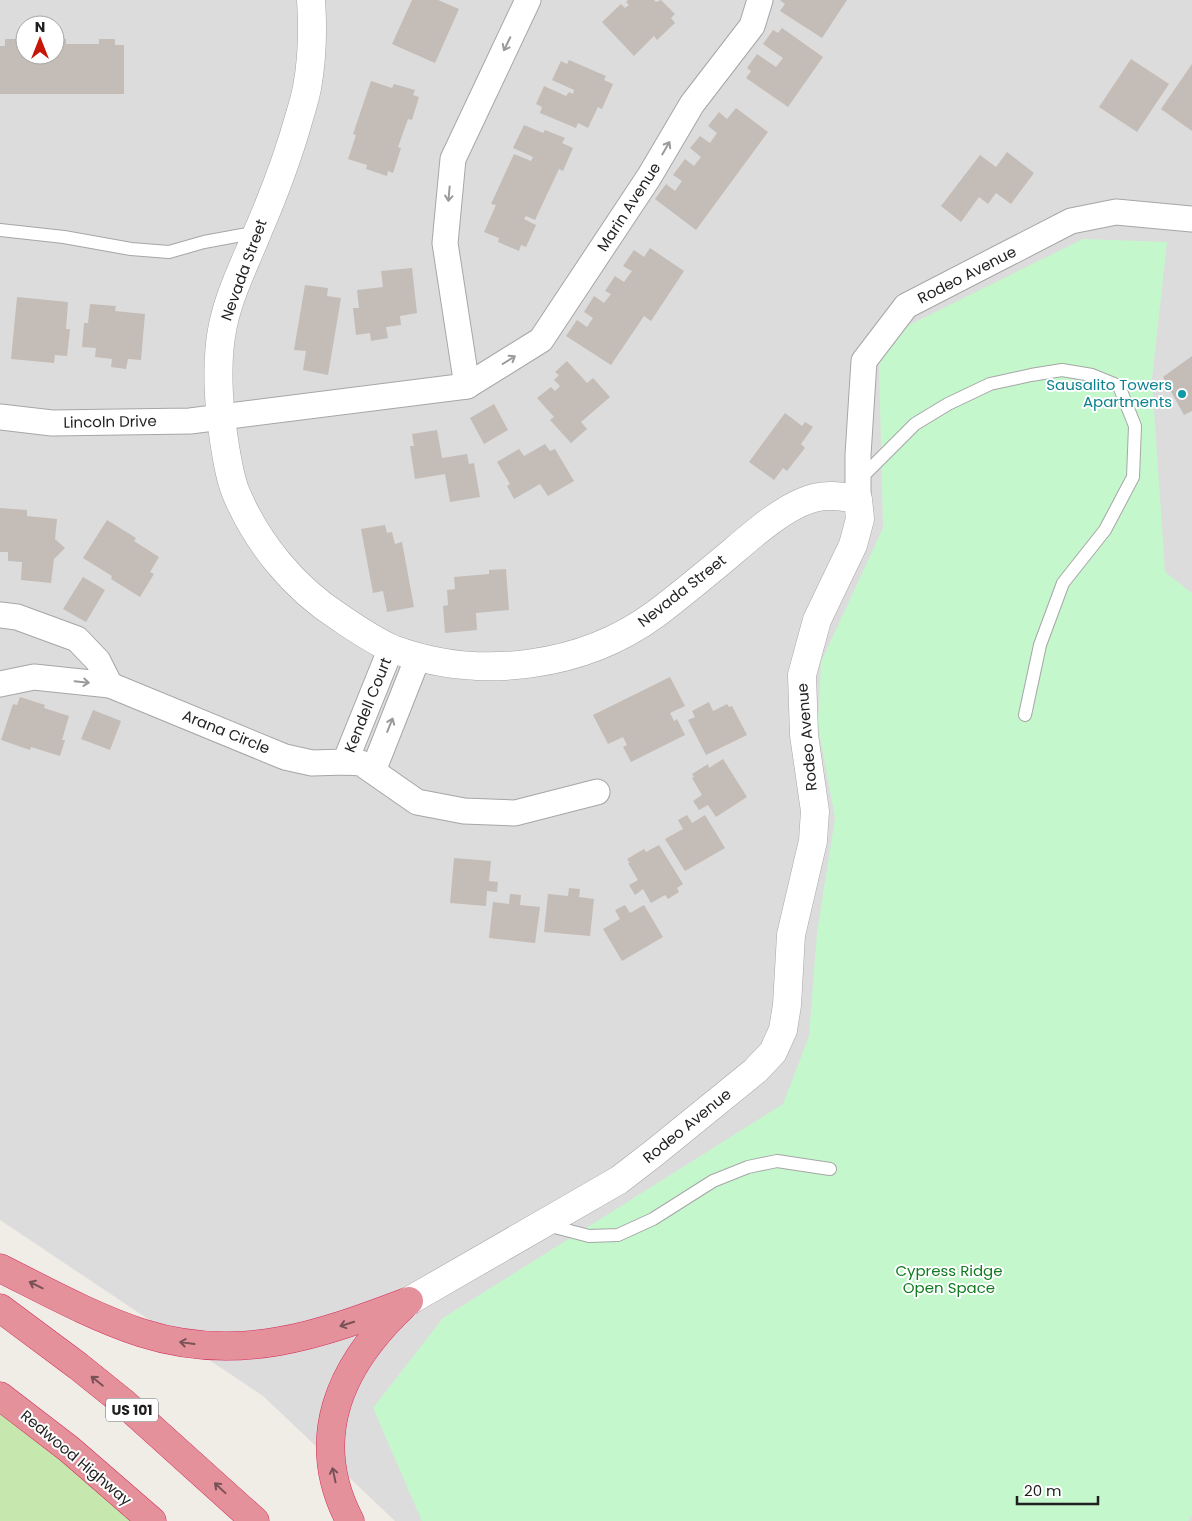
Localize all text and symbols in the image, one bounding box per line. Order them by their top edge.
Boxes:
north arrow [15,15,65,65]
text: N [35,17,45,37]
one-way arrow [502,36,511,51]
one-way arrow [662,141,672,155]
street label: Marin Avenue [592,158,665,255]
one-way arrow [445,186,454,202]
street label: Nevada Street [215,216,272,324]
street label: Rodeo Avenue [914,241,1020,308]
one-way arrow [501,355,515,365]
place label: Sausalito Towers Apartments [1046,374,1172,412]
marker: Sausalito Towers Apartments [1176,388,1188,400]
street label: Lincoln Drive [63,410,157,433]
street label: Nevada Street [633,550,730,632]
street label: Kendell Court [339,654,396,755]
one-way arrow [74,677,90,687]
street label: Rodeo Avenue [791,682,822,792]
street label: Arana Circle [179,704,273,759]
one-way arrow [386,718,396,733]
street label: Rodeo Avenue [638,1083,735,1168]
park label: Cypress Ridge Open Space [895,1260,1003,1298]
one-way arrow [29,1280,44,1289]
one-way arrow [339,1320,355,1330]
one-way arrow [179,1337,195,1347]
one-way arrow [91,1376,104,1387]
road number: US 101 [106,1398,158,1422]
street label: Redwood Highway [16,1405,137,1511]
one-way arrow [329,1468,338,1484]
scale bar [1017,1474,1098,1506]
text: 20 m [1024,1480,1062,1501]
one-way arrow [213,1482,226,1494]

